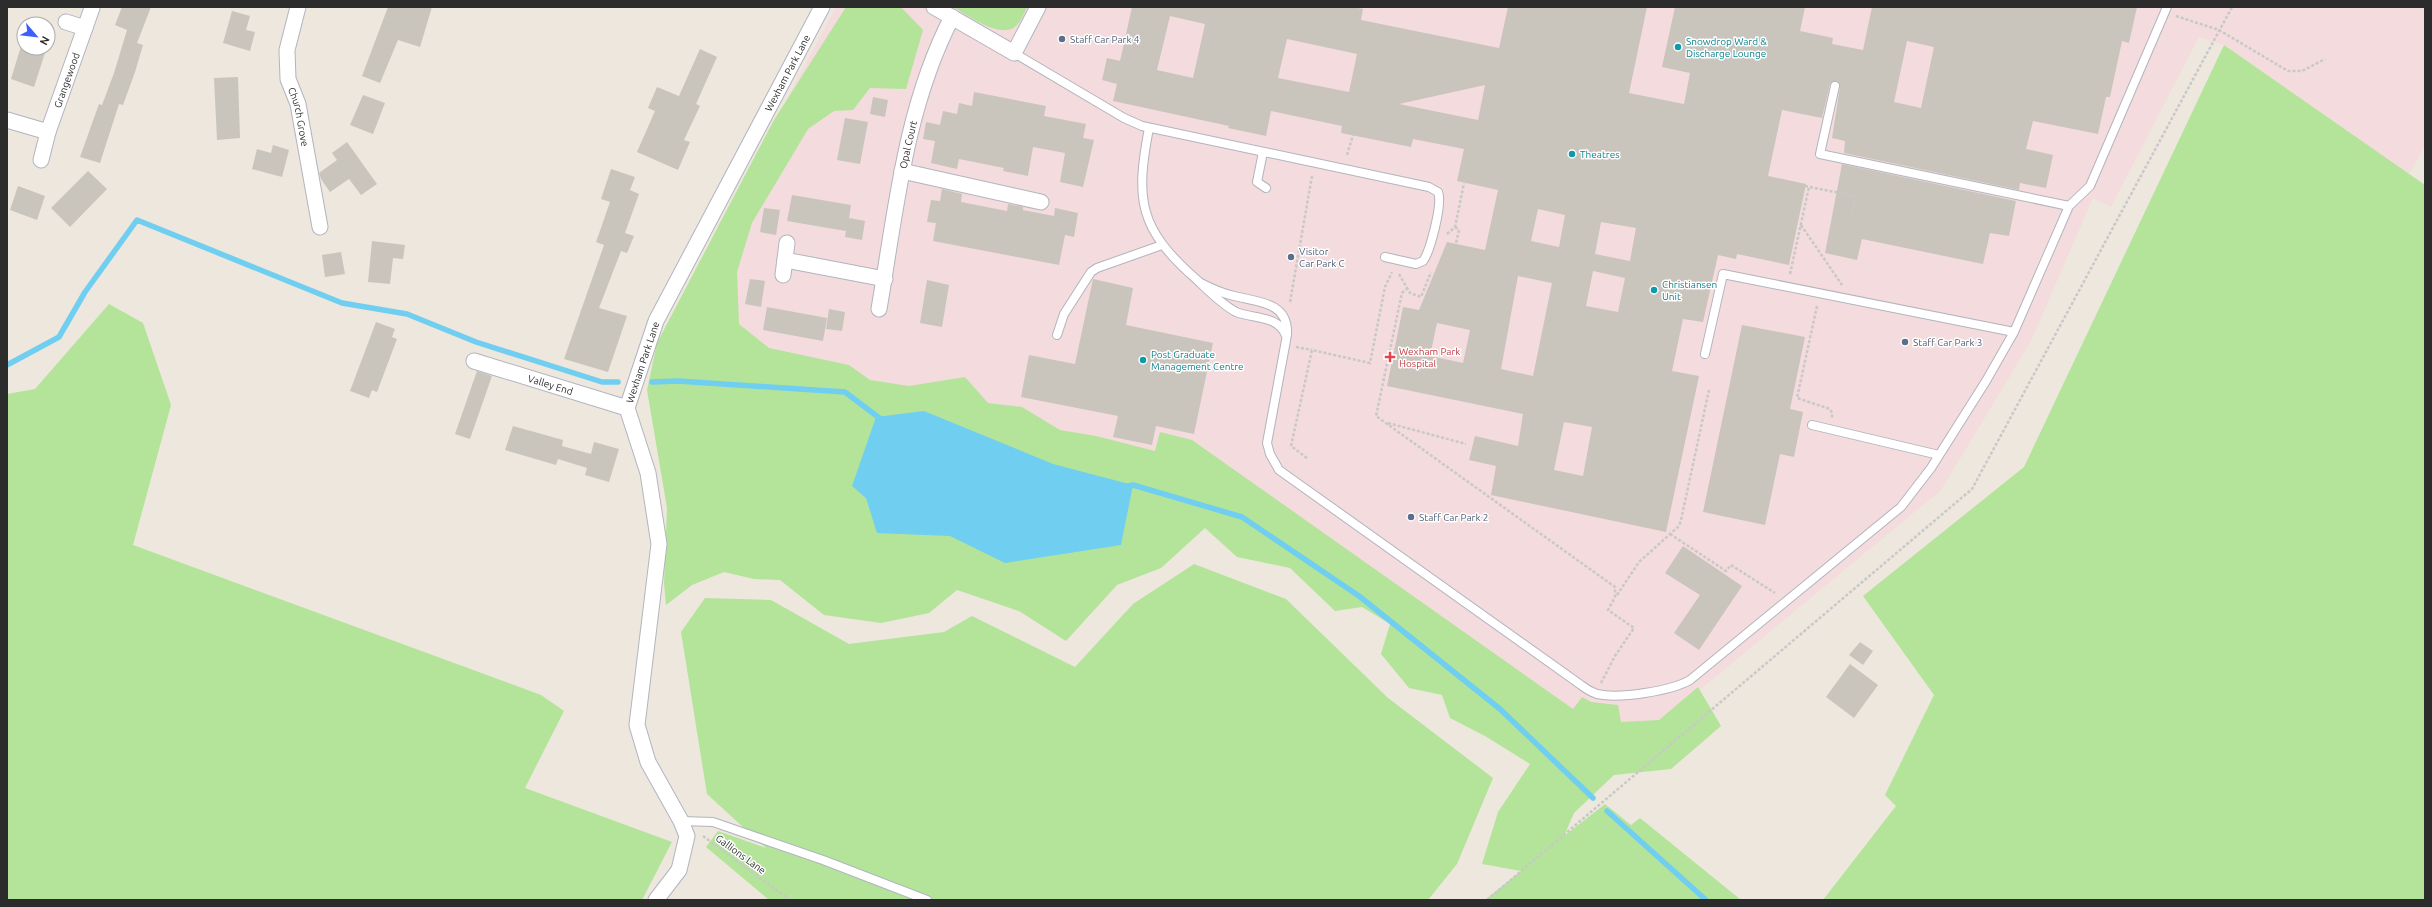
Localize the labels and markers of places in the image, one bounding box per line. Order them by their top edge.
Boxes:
marker: Staff Car Park 4 [1057,34,1067,44]
place label: Staff Car Park 4 [1070,34,1140,45]
place label: Snowdrop Ward & Discharge Lounge [1686,36,1767,59]
marker: Snowdrop Ward & Discharge Lounge [1673,42,1683,52]
marker: Theatres [1567,149,1577,159]
place label: Theatres [1580,149,1620,160]
place label: Visitor Car Park C [1299,246,1345,269]
marker: Visitor Car Park C [1286,252,1296,262]
place label: Christiansen Unit [1662,279,1717,302]
marker: Christiansen Unit [1649,285,1659,295]
marker: Staff Car Park 3 [1900,337,1910,347]
place label: Staff Car Park 3 [1913,337,1982,348]
place label: Wexham Park Hospital [1399,346,1460,369]
place label: Post Graduate Management Centre [1151,349,1244,372]
marker: Wexham Park Hospital [1384,351,1396,363]
marker: Post Graduate Management Centre [1138,355,1148,365]
marker: Staff Car Park 2 [1406,512,1416,522]
place label: Staff Car Park 2 [1419,512,1488,523]

